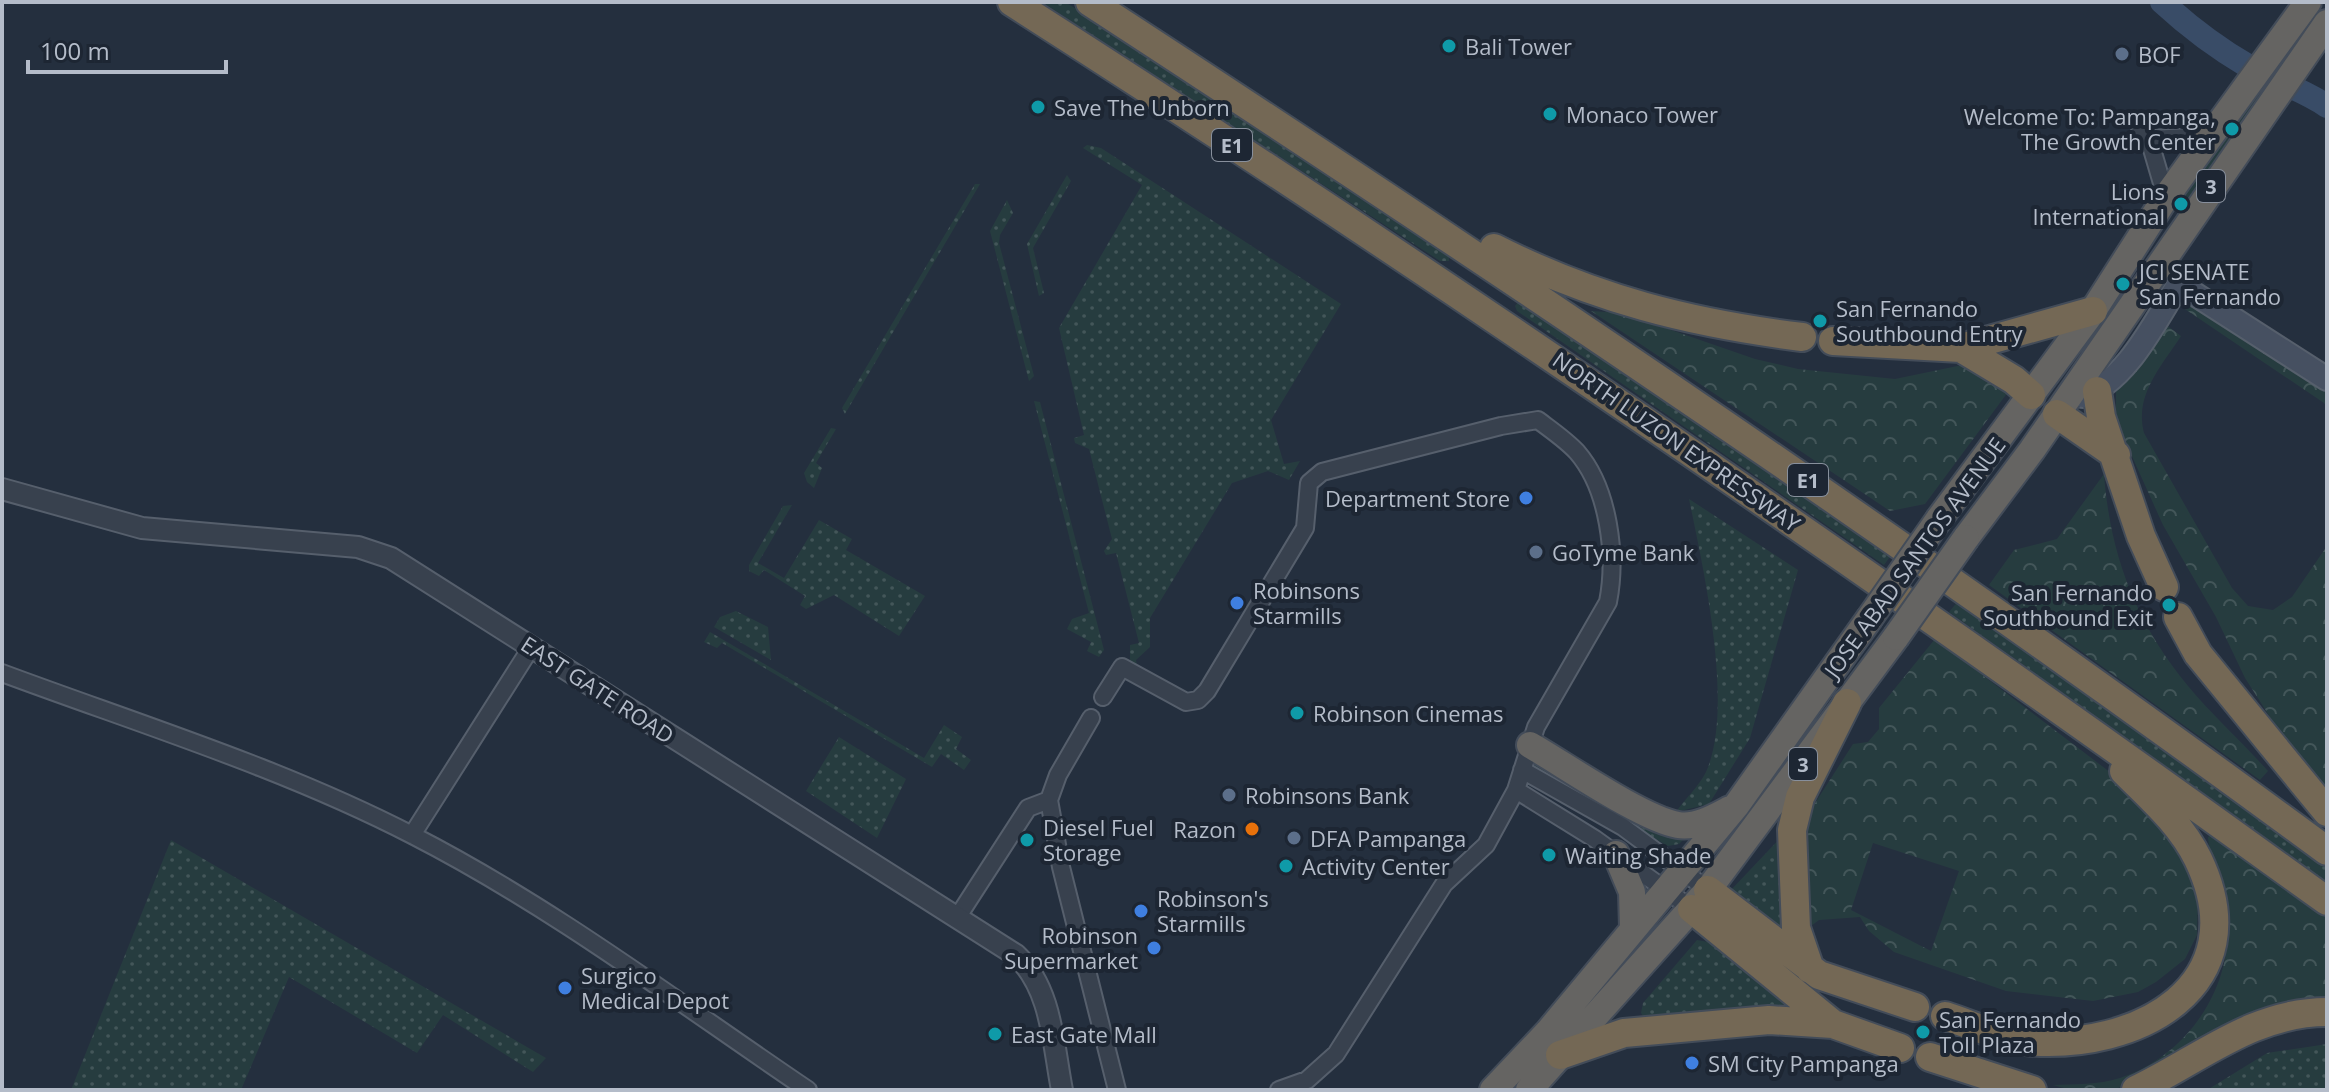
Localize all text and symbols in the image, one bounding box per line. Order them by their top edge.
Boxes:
scale bar [28,24,226,74]
place label: Bali Tower [1465,31,1572,61]
text: 100 m [40,34,110,67]
marker: Bali Tower [1440,37,1458,55]
place label: BOF [2138,39,2181,69]
marker: BOF [2113,45,2131,63]
place label: Save The Unborn [1054,92,1230,122]
marker: Save The Unborn [1029,98,1047,116]
place label: Monaco Tower [1566,99,1718,129]
place label: Welcome To: Pampanga, The Growth Center [1964,101,2216,156]
marker: Monaco Tower [1541,105,1559,123]
marker: Welcome To: Pampanga, The Growth Center [2223,120,2241,138]
road number: E1 [1212,129,1252,161]
road number: 3 [2197,170,2225,202]
place label: Lions International [2033,176,2165,231]
marker: Lions International [2172,195,2190,213]
place label: JCI SENATE San Fernando [2137,256,2281,311]
marker: JCI SENATE San Fernando [2114,275,2132,293]
place label: San Fernando Southbound Entry [1836,293,2024,348]
marker: San Fernando Southbound Entry [1811,312,1829,330]
street label: NORTH LUZON EXPRESSWAY [1547,344,1807,538]
street label: JOSE ABAD SANTOS AVENUE [1815,431,2011,685]
road number: E1 [1788,464,1828,496]
place label: Department Store [1325,483,1510,513]
marker: Department Store [1517,489,1535,507]
place label: GoTyme Bank [1552,537,1695,567]
marker: GoTyme Bank [1527,543,1545,561]
place label: Robinsons Starmills [1253,575,1360,630]
place label: San Fernando Southbound Exit [1983,577,2153,632]
marker: Robinsons Starmills [1228,594,1246,612]
marker: San Fernando Southbound Exit [2160,596,2178,614]
street label: EAST GATE ROAD [516,628,680,750]
place label: Robinson Cinemas [1313,698,1504,728]
marker: Robinson Cinemas [1288,704,1306,722]
road number: 3 [1789,748,1817,780]
place label: Robinsons Bank [1245,780,1410,810]
marker: Robinsons Bank [1220,786,1238,804]
place label: Diesel Fuel Storage [1043,812,1154,867]
place label: Razon [1173,814,1236,844]
marker: Razon [1243,820,1261,838]
place label: DFA Pampanga [1310,823,1466,853]
marker: DFA Pampanga [1285,829,1303,847]
marker: Diesel Fuel Storage [1018,831,1036,849]
place label: Waiting Shade [1565,840,1711,870]
marker: Waiting Shade [1540,846,1558,864]
place label: Activity Center [1302,851,1450,881]
marker: Activity Center [1277,857,1295,875]
place label: Robinson's Starmills [1157,883,1269,938]
marker: Robinson's Starmills [1132,902,1150,920]
place label: Robinson Supermarket [1004,920,1138,975]
marker: Robinson Supermarket [1145,939,1163,957]
place label: Surgico Medical Depot [581,960,729,1015]
marker: Surgico Medical Depot [556,979,574,997]
place label: San Fernando Toll Plaza [1939,1004,2081,1059]
place label: East Gate Mall [1011,1019,1157,1049]
marker: San Fernando Toll Plaza [1914,1023,1932,1041]
marker: East Gate Mall [986,1025,1004,1043]
place label: SM City Pampanga [1708,1048,1899,1078]
marker: SM City Pampanga [1683,1054,1701,1072]

